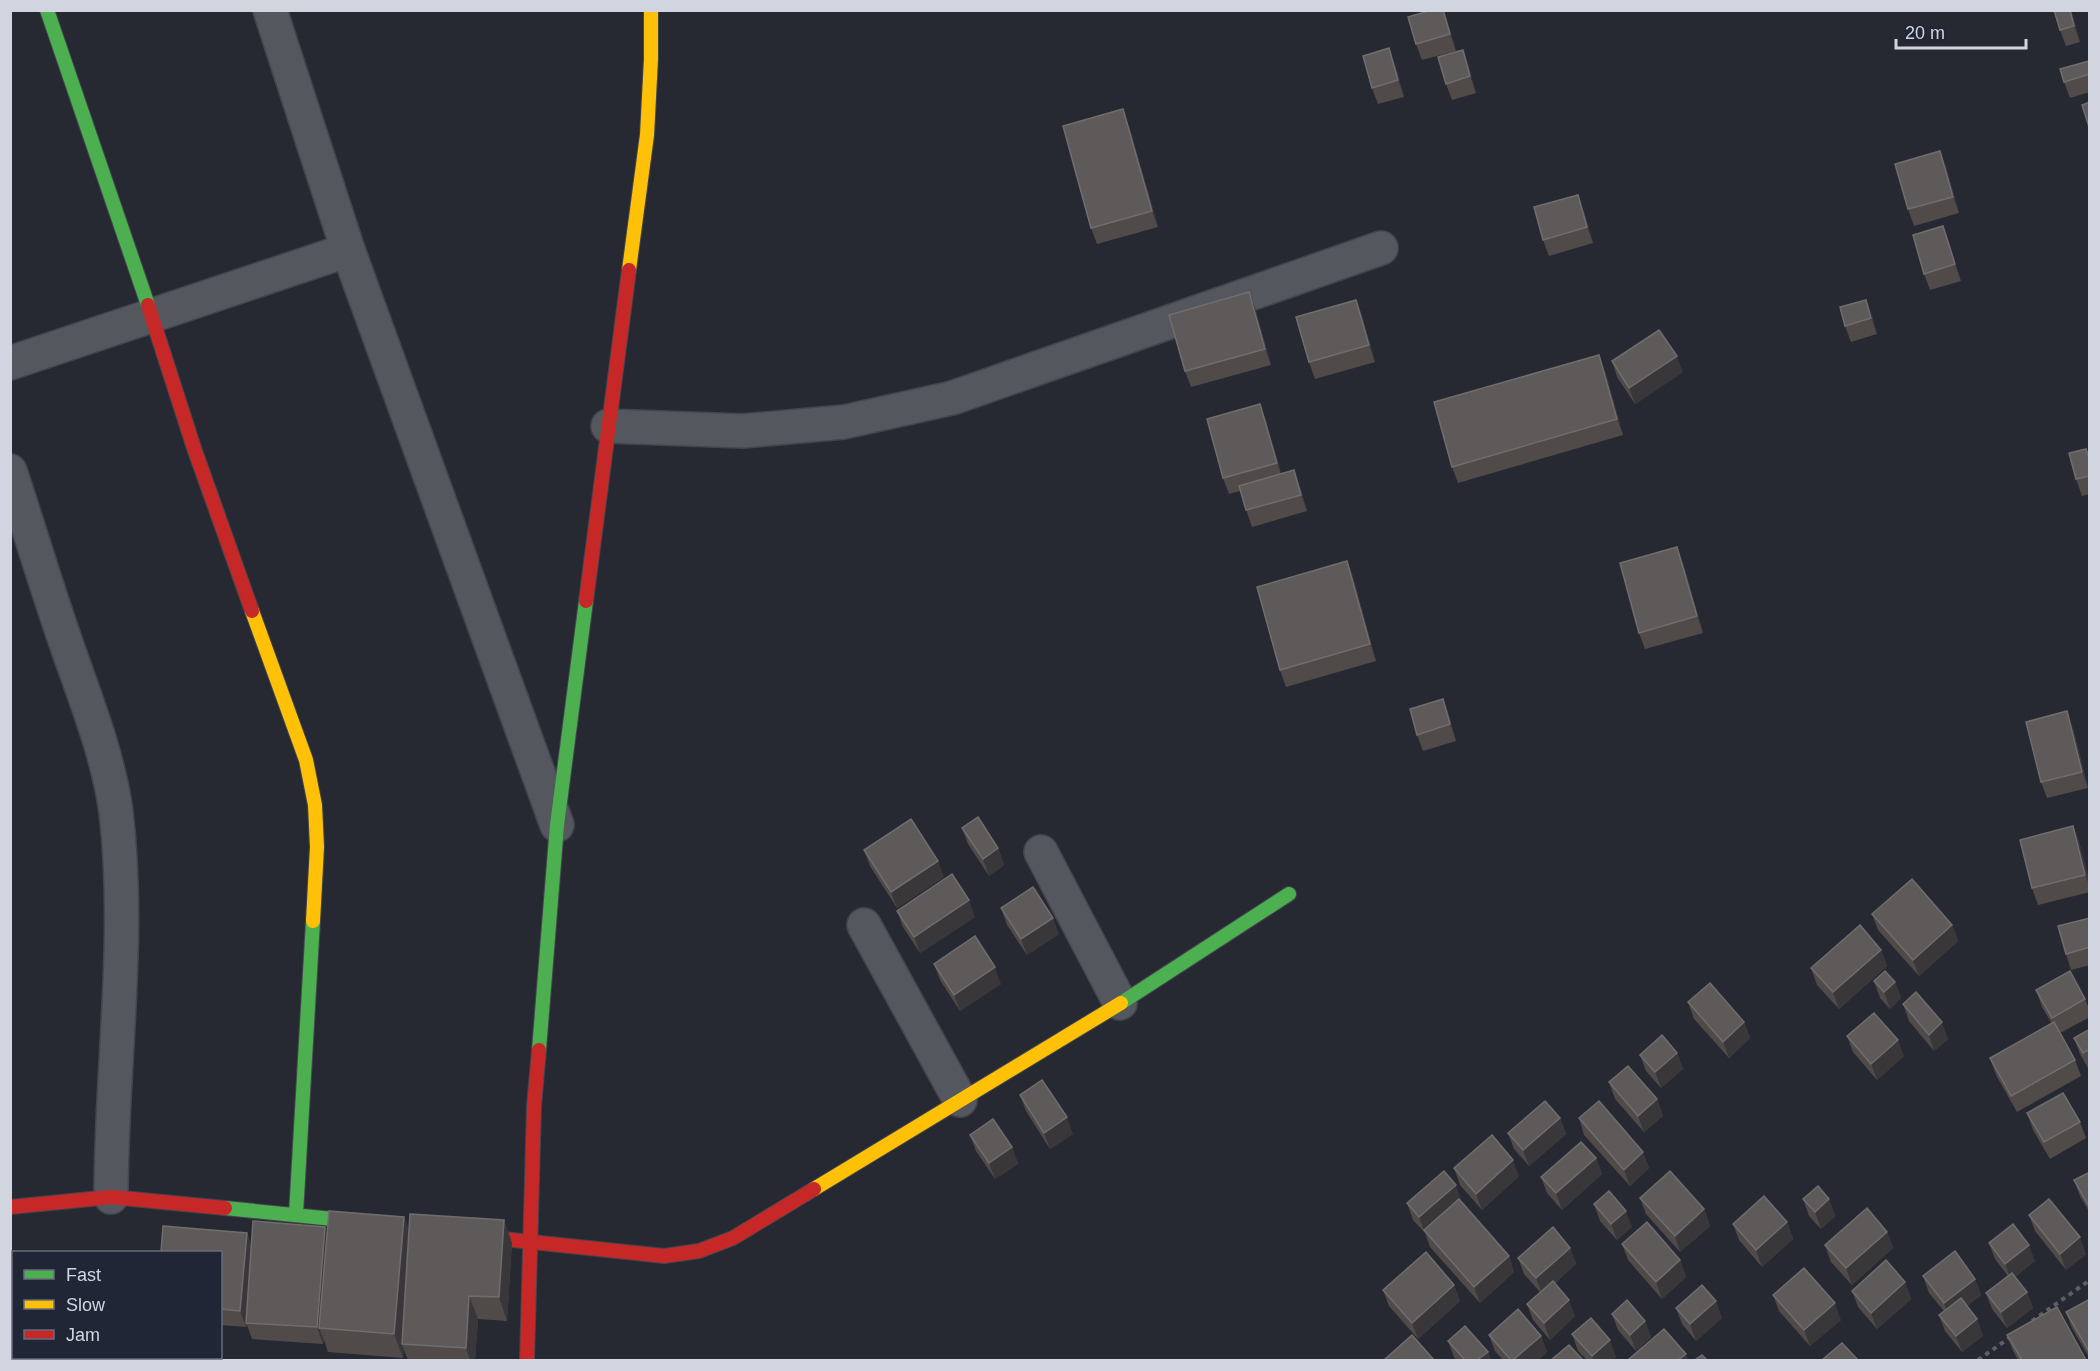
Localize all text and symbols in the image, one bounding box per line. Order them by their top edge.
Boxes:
scale bar [1896,12,2026,50]
text: 20 m [1905,23,1945,43]
legend [12,1251,222,1359]
text: Fast [66,1265,101,1285]
text: Slow [66,1295,106,1315]
text: Jam [66,1325,100,1345]

